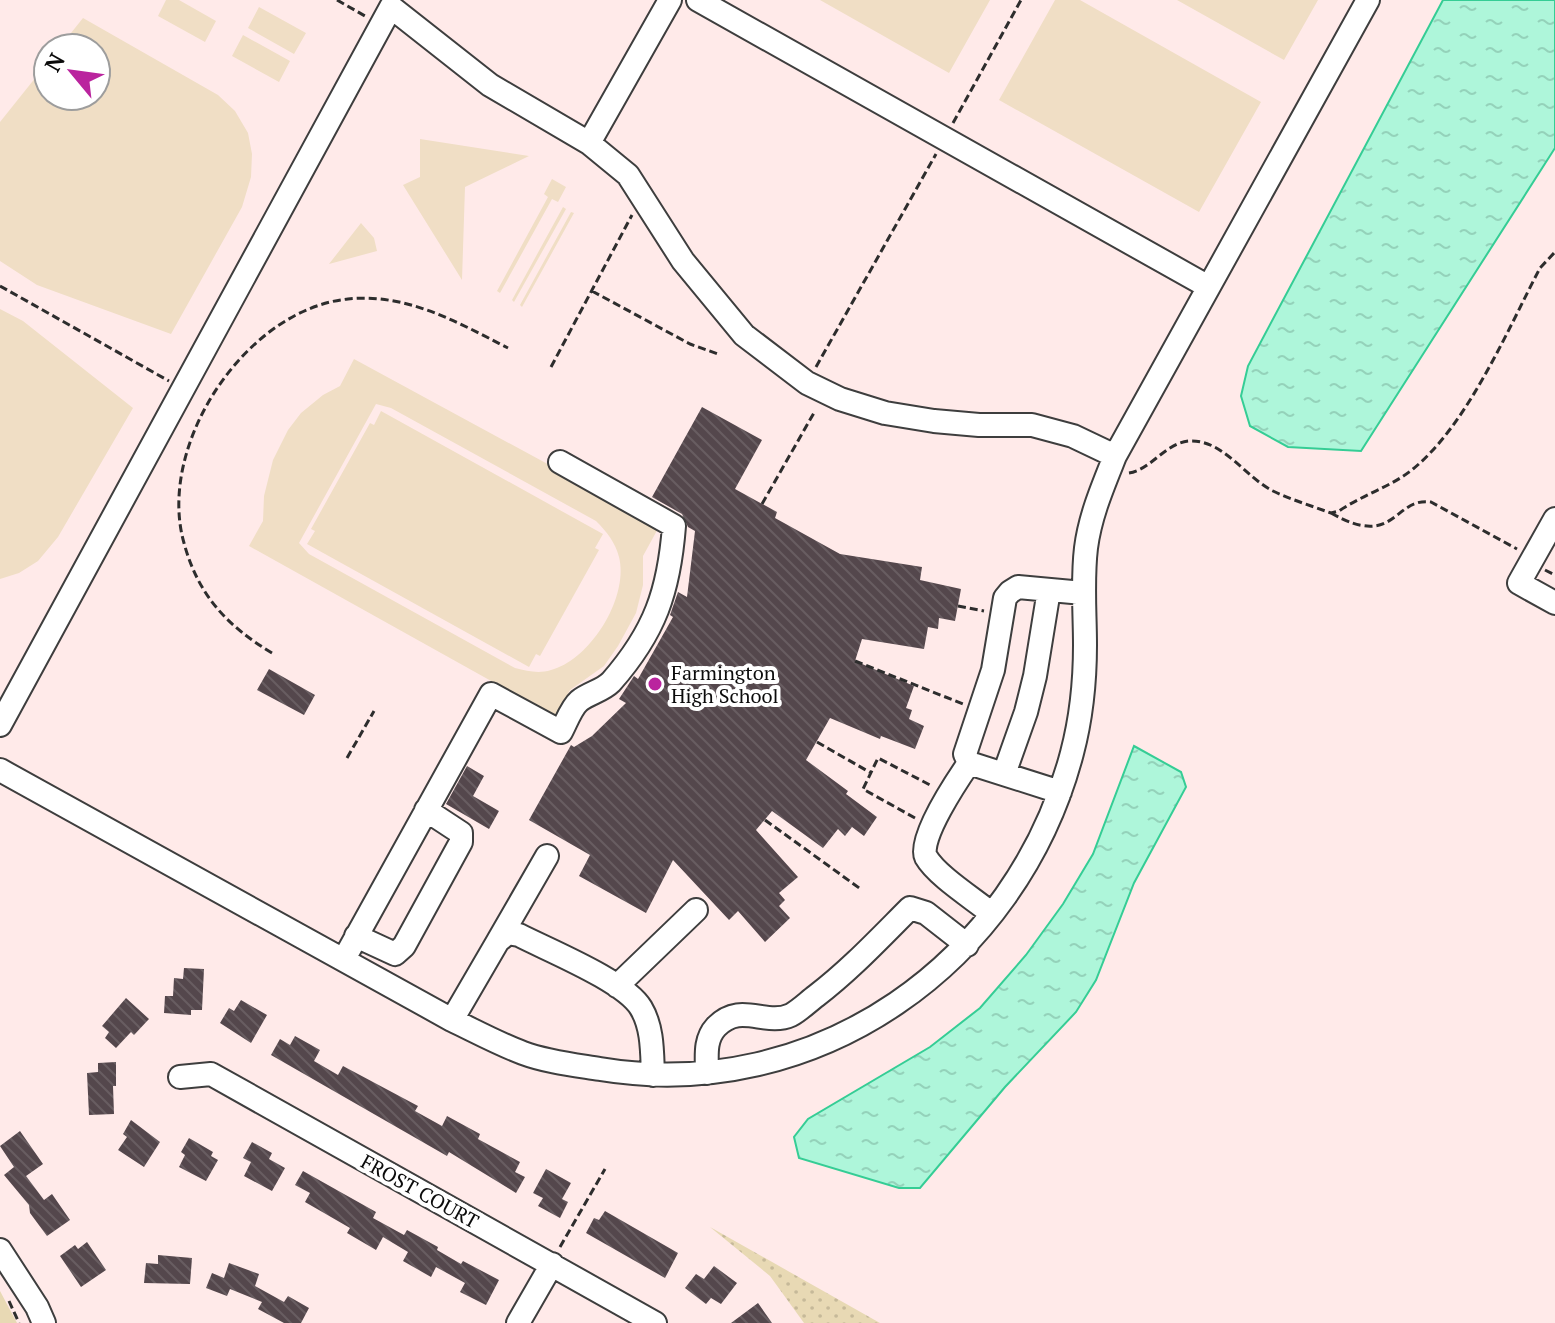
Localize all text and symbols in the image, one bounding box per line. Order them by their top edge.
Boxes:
north arrow [32,32,112,112]
text: N [37,47,71,76]
place label: Farmington High School [671,659,779,709]
marker: Farmington High School [646,675,664,693]
street label: FROST COURT [356,1148,484,1234]

